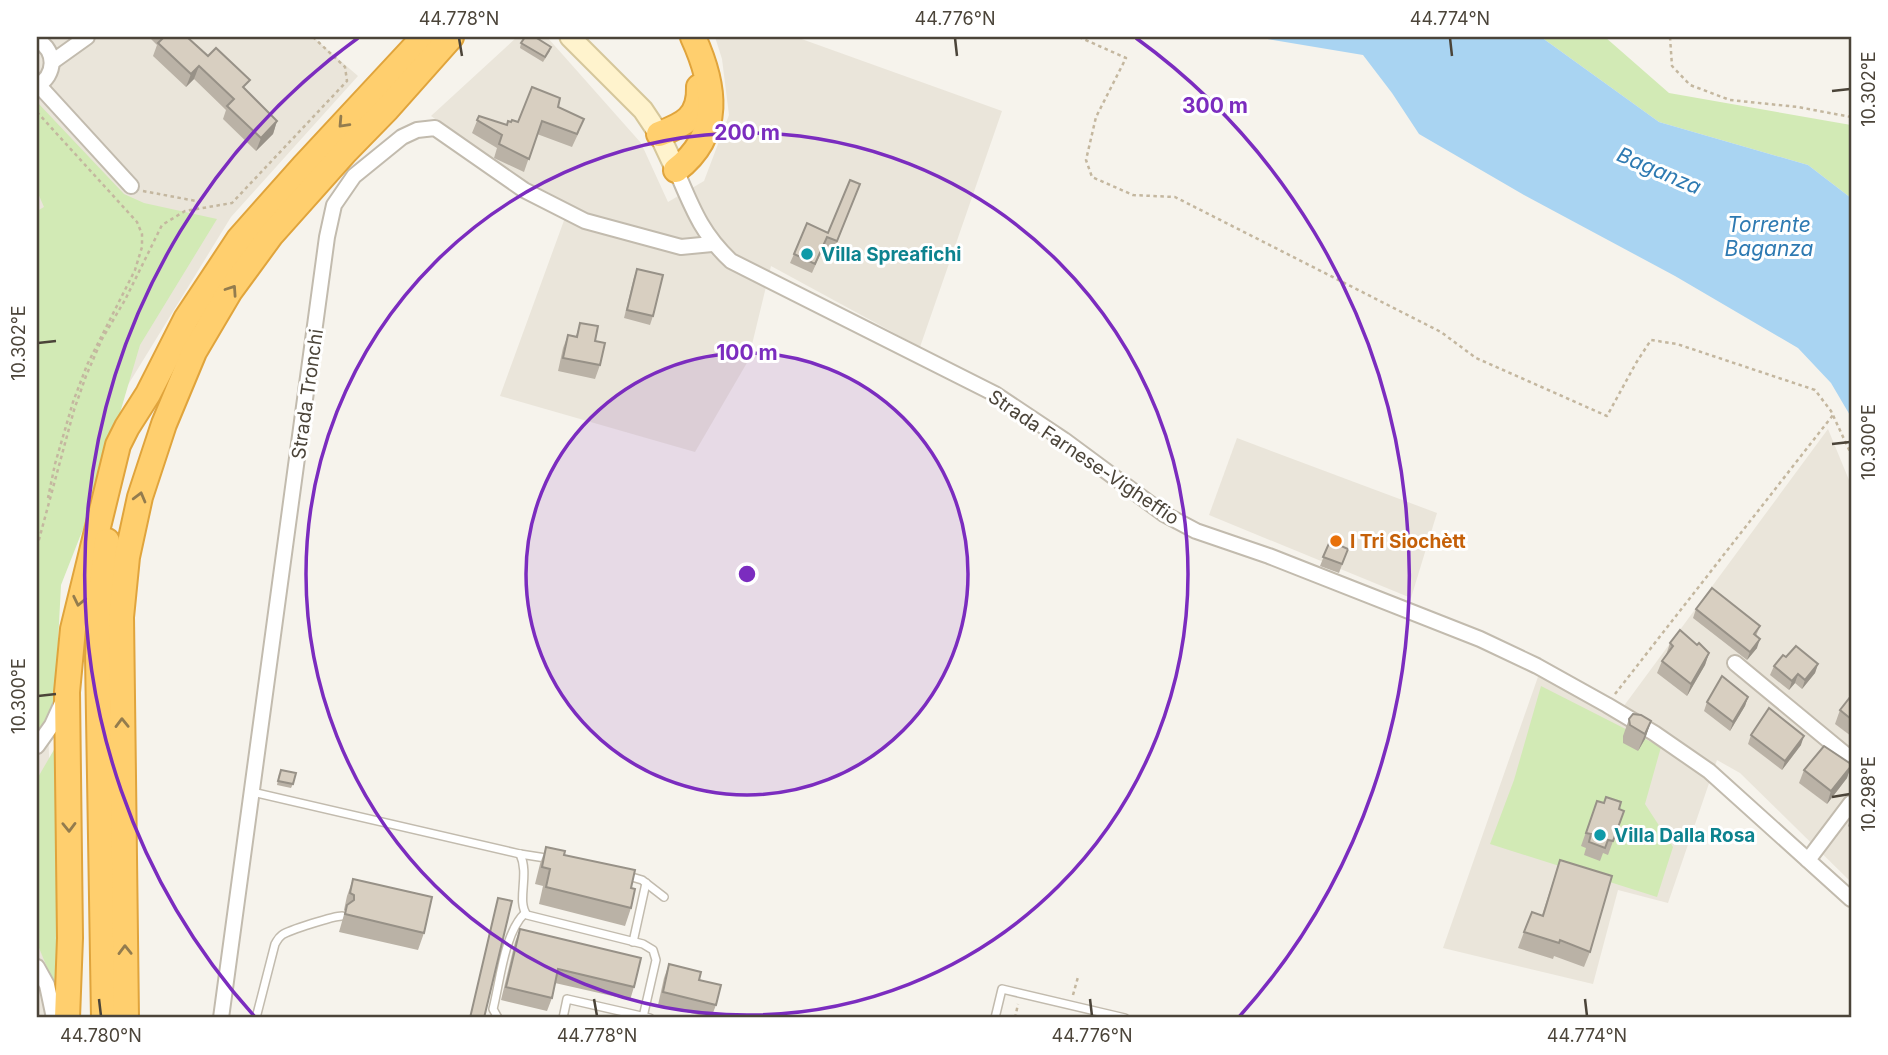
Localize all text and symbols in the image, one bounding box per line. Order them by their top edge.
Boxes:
text: 44.778°N [419,8,499,29]
text: 44.776°N [915,8,995,29]
text: 44.774°N [1410,8,1490,29]
text: 10.302°E [1858,51,1879,127]
text: 300 m [1182,93,1248,118]
one-way arrow [339,115,352,128]
text: 200 m [714,120,780,145]
water label: Baganza [1613,142,1705,199]
water label: Torrente Baganza [1725,212,1814,261]
place label: Villa Spreafichi [821,243,961,266]
marker: Villa Spreafichi [799,246,815,262]
one-way arrow [223,284,236,297]
text: 10.302°E [8,305,29,381]
street label: Strada Tronchi [287,327,328,461]
text: 100 m [716,340,778,365]
street label: Strada Farnese-Vigheffio [984,385,1183,530]
text: 10.300°E [1858,404,1879,480]
one-way arrow [132,491,147,503]
place label: I Tri Siochètt [1350,530,1466,553]
marker: I Tri Siochètt [1328,533,1344,549]
centre of rings [735,562,759,586]
one-way arrow [73,595,87,607]
text: 10.300°E [8,658,29,734]
one-way arrow [114,717,130,727]
text: 10.298°E [1858,756,1879,832]
one-way arrow [61,822,77,833]
place label: Villa Dalla Rosa [1614,824,1755,847]
marker: Villa Dalla Rosa [1592,827,1608,843]
one-way arrow [117,944,132,955]
text: 44.780°N [60,1025,142,1046]
text: 44.778°N [557,1025,637,1046]
text: 44.776°N [1052,1025,1132,1046]
text: 44.774°N [1547,1025,1627,1046]

